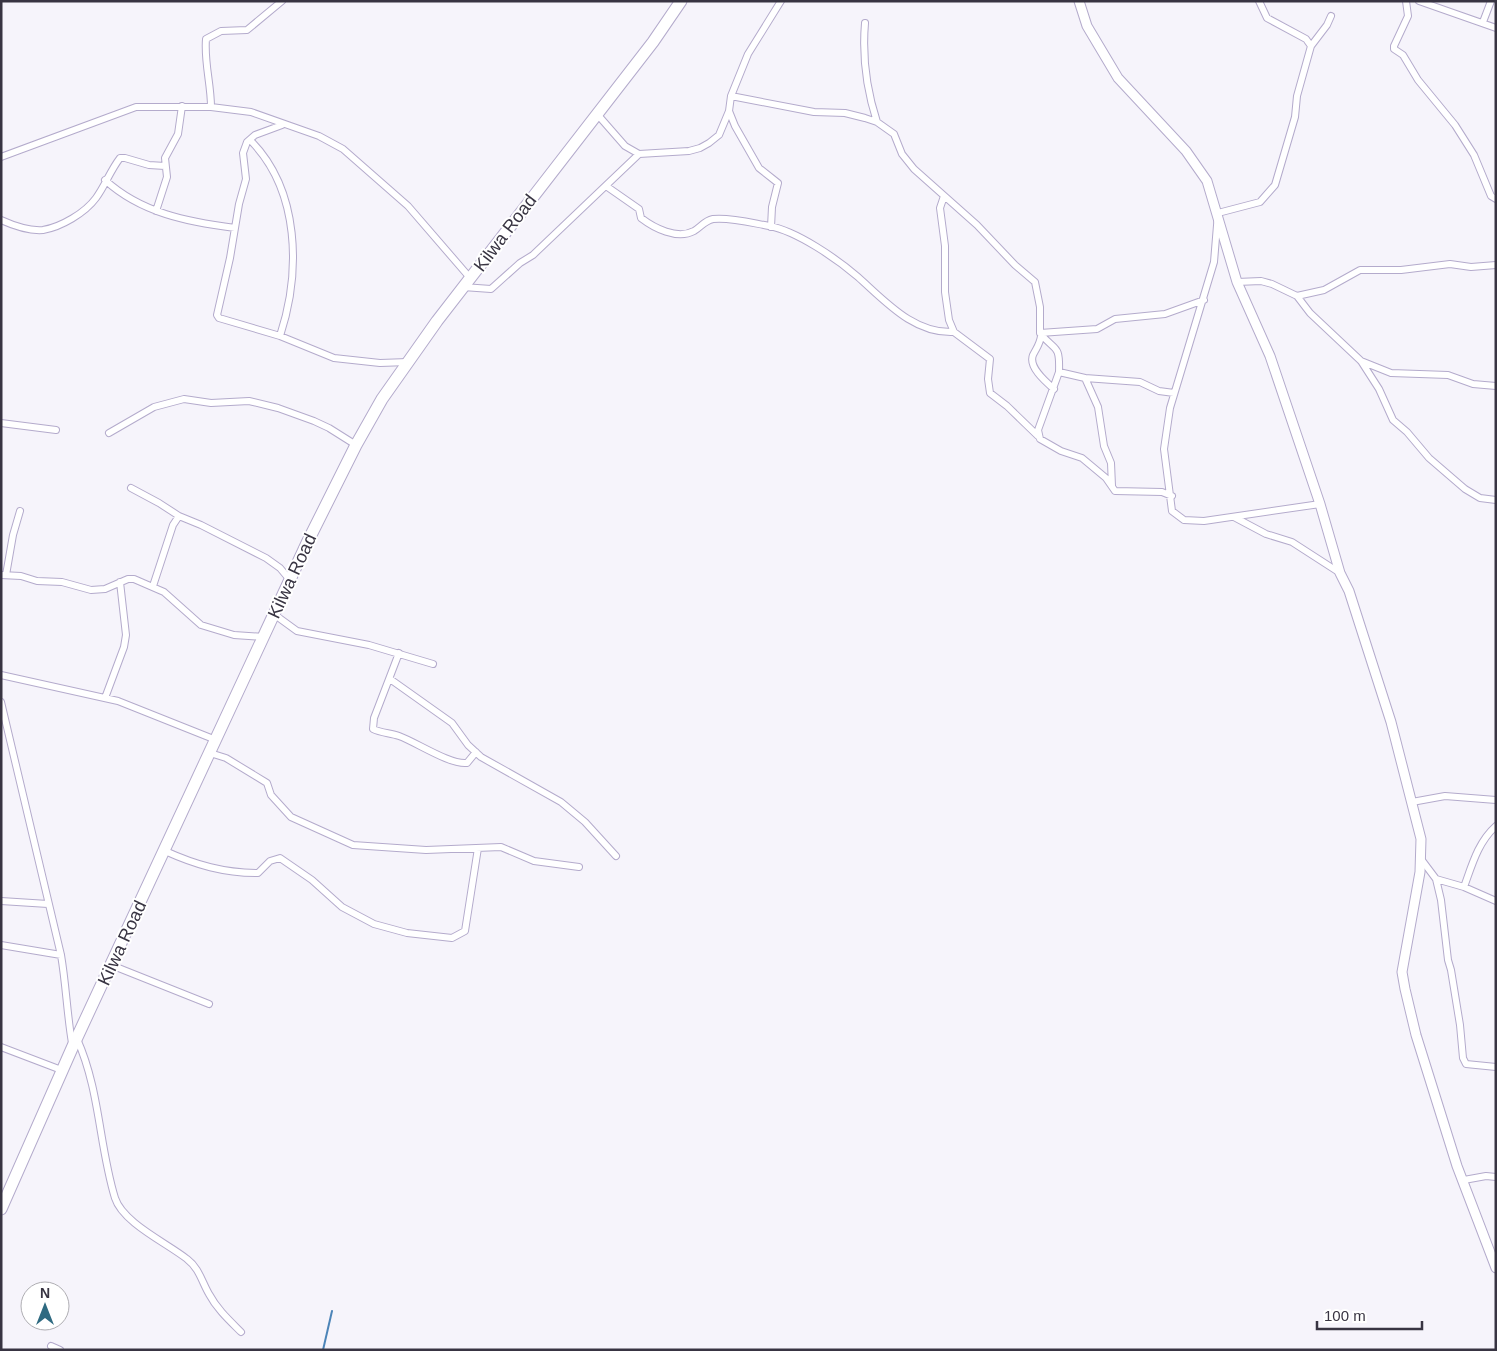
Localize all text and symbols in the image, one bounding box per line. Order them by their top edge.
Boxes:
street label: Kilwa Road [470,191,540,275]
street label: Kilwa Road [264,531,320,621]
street label: Kilwa Road [94,898,150,988]
north arrow [20,1281,70,1331]
text: N [40,1285,50,1301]
scale bar [1317,1298,1422,1330]
text: 100 m [1324,1307,1366,1324]

